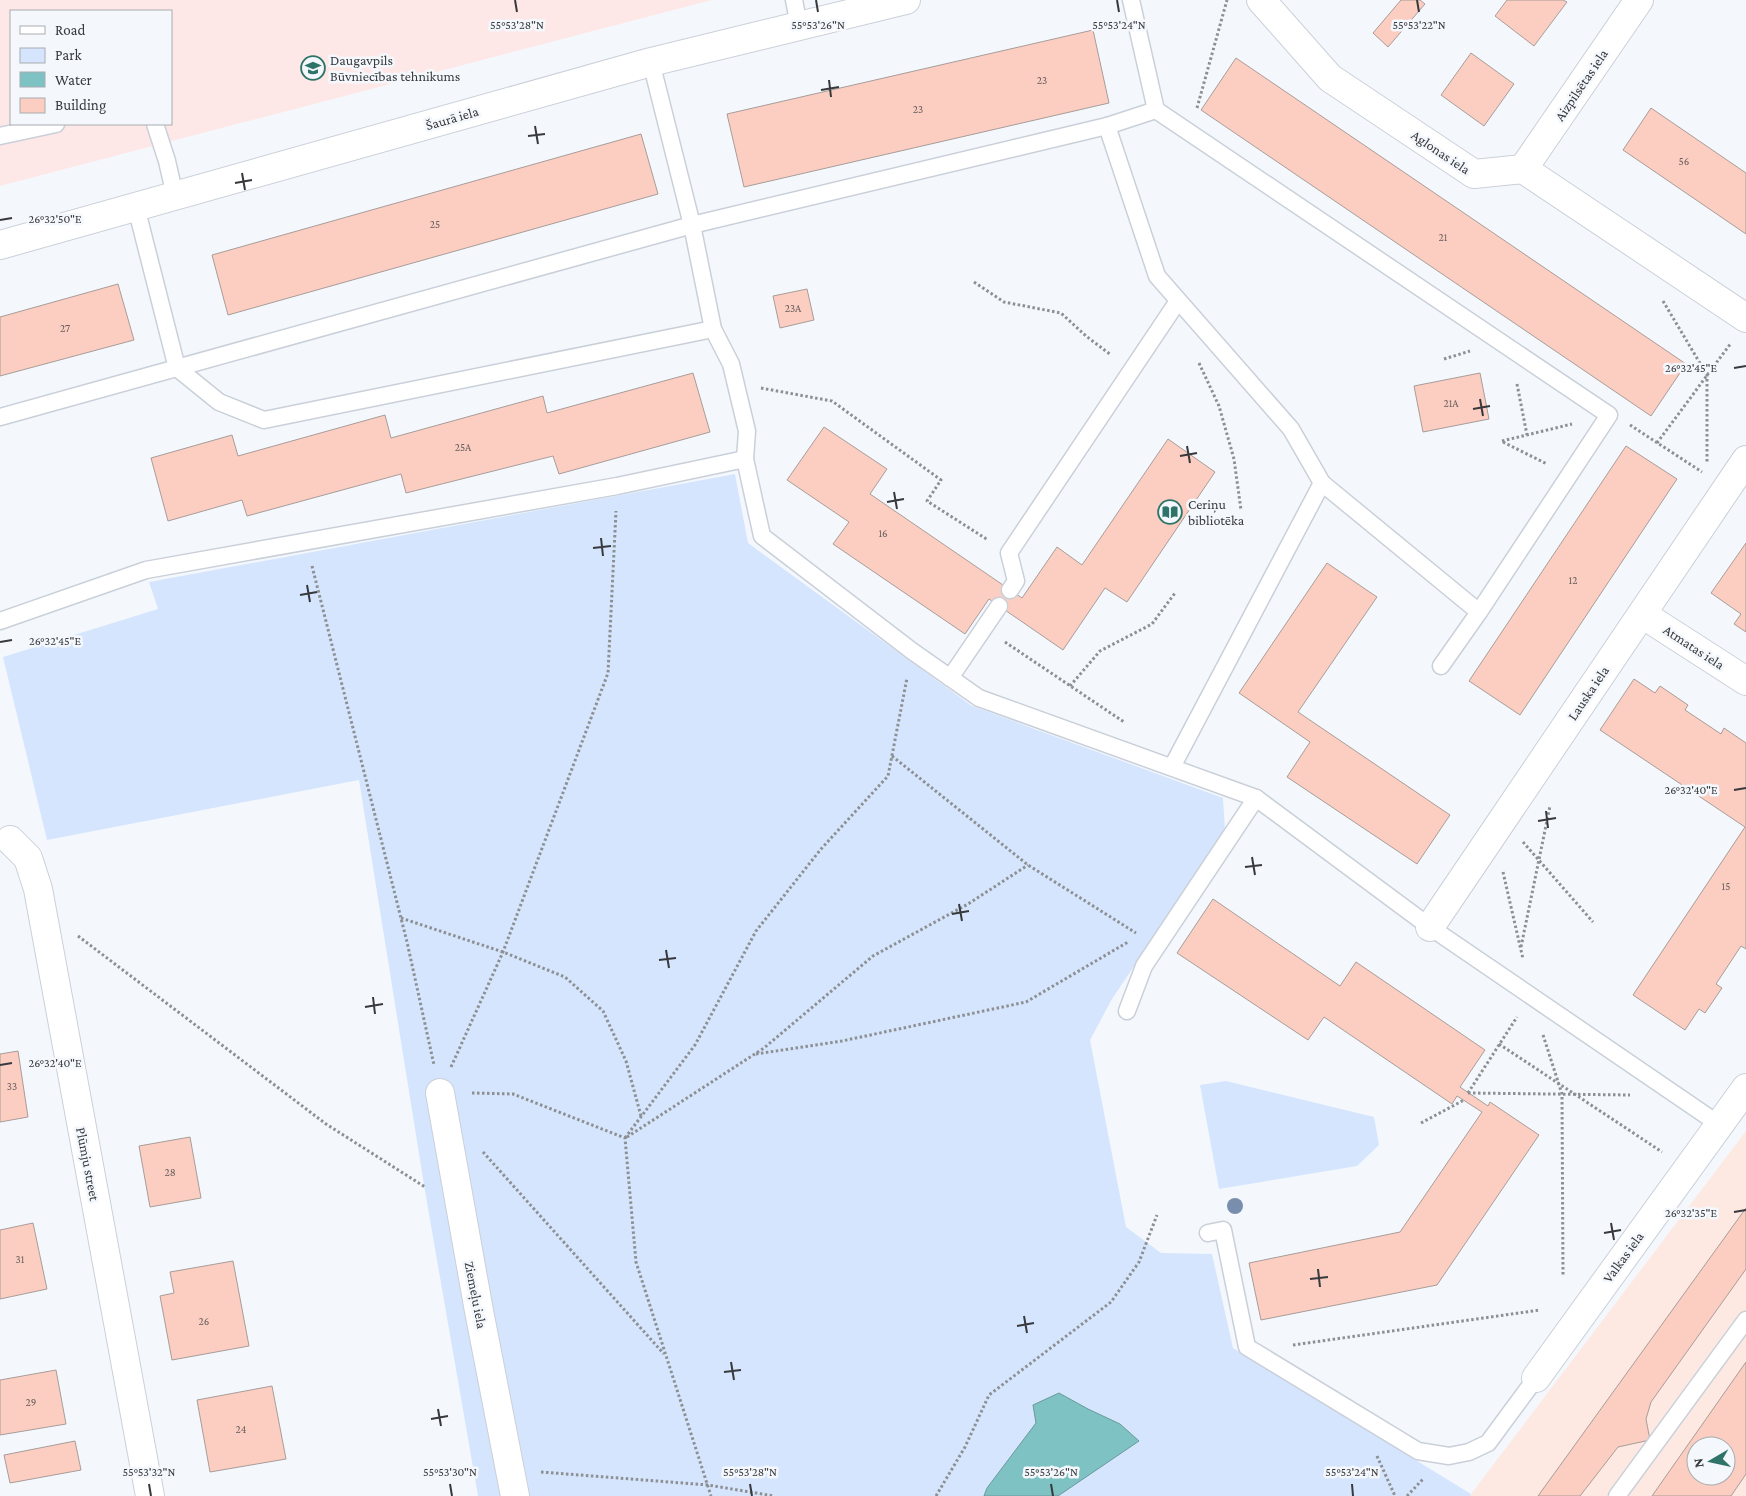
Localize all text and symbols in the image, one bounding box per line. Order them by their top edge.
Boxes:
legend [10,10,172,125]
text: 55°53'28"N [490,18,544,32]
text: 55°53'26"N [791,18,845,32]
text: 55°53'24"N [1092,18,1146,32]
text: 55°53'22"N [1392,18,1446,32]
text: Road [55,22,86,38]
street label: Aizpilsētas iela [1551,46,1611,124]
text: Park [55,47,82,63]
place label: Daugavpils Būvniecības tehnikums [330,52,460,84]
school or university icon: Daugavpils Būvniecības tehnikums [300,55,326,81]
text: Water [55,72,92,88]
house number: 23 [1037,74,1047,86]
text: Building [55,97,106,114]
street label: Šaurā iela [424,103,481,133]
house number: 23 [913,103,923,115]
street label: Aglonas iela [1409,127,1474,178]
house number: 56 [1679,155,1689,167]
text: 26°32'50"E [29,212,82,226]
house number: 25 [430,218,440,230]
house number: 21 [1439,231,1448,243]
house number: 23A [785,302,802,314]
house number: 27 [60,322,70,334]
text: 26°32'45"E [1665,361,1717,375]
house number: 21A [1443,397,1459,409]
house number: 25A [455,441,472,453]
place label: Ceriņu bibliotēka [1188,496,1245,528]
library icon: Ceriņu bibliotēka [1157,499,1183,525]
house number: 16 [878,527,888,539]
house number: 12 [1569,574,1577,586]
street label: Atmatas iela [1661,621,1728,673]
text: 26°32'45"E [29,634,81,648]
street label: Lauska iela [1564,662,1612,723]
text: 26°32'40"E [1664,783,1718,797]
house number: 15 [1722,880,1730,892]
text: 26°32'40"E [28,1056,82,1070]
house number: 33 [7,1080,17,1092]
street label: Plūmju street [72,1126,103,1203]
house number: 28 [164,1166,176,1178]
text: 26°32'35"E [1665,1206,1718,1220]
street label: Valkas iela [1599,1228,1647,1285]
house number: 31 [16,1253,25,1265]
street label: Ziemeļu iela [460,1260,490,1331]
house number: 26 [199,1315,209,1327]
house number: 29 [26,1396,36,1408]
house number: 24 [236,1423,247,1435]
north arrow [1686,1436,1736,1486]
text: N [1689,1457,1707,1469]
text: 55°53'32"N [123,1465,176,1479]
text: 55°53'30"N [423,1465,477,1479]
text: 55°53'28"N [723,1465,777,1479]
text: 55°53'26"N [1024,1465,1078,1479]
text: 55°53'24"N [1325,1465,1379,1479]

